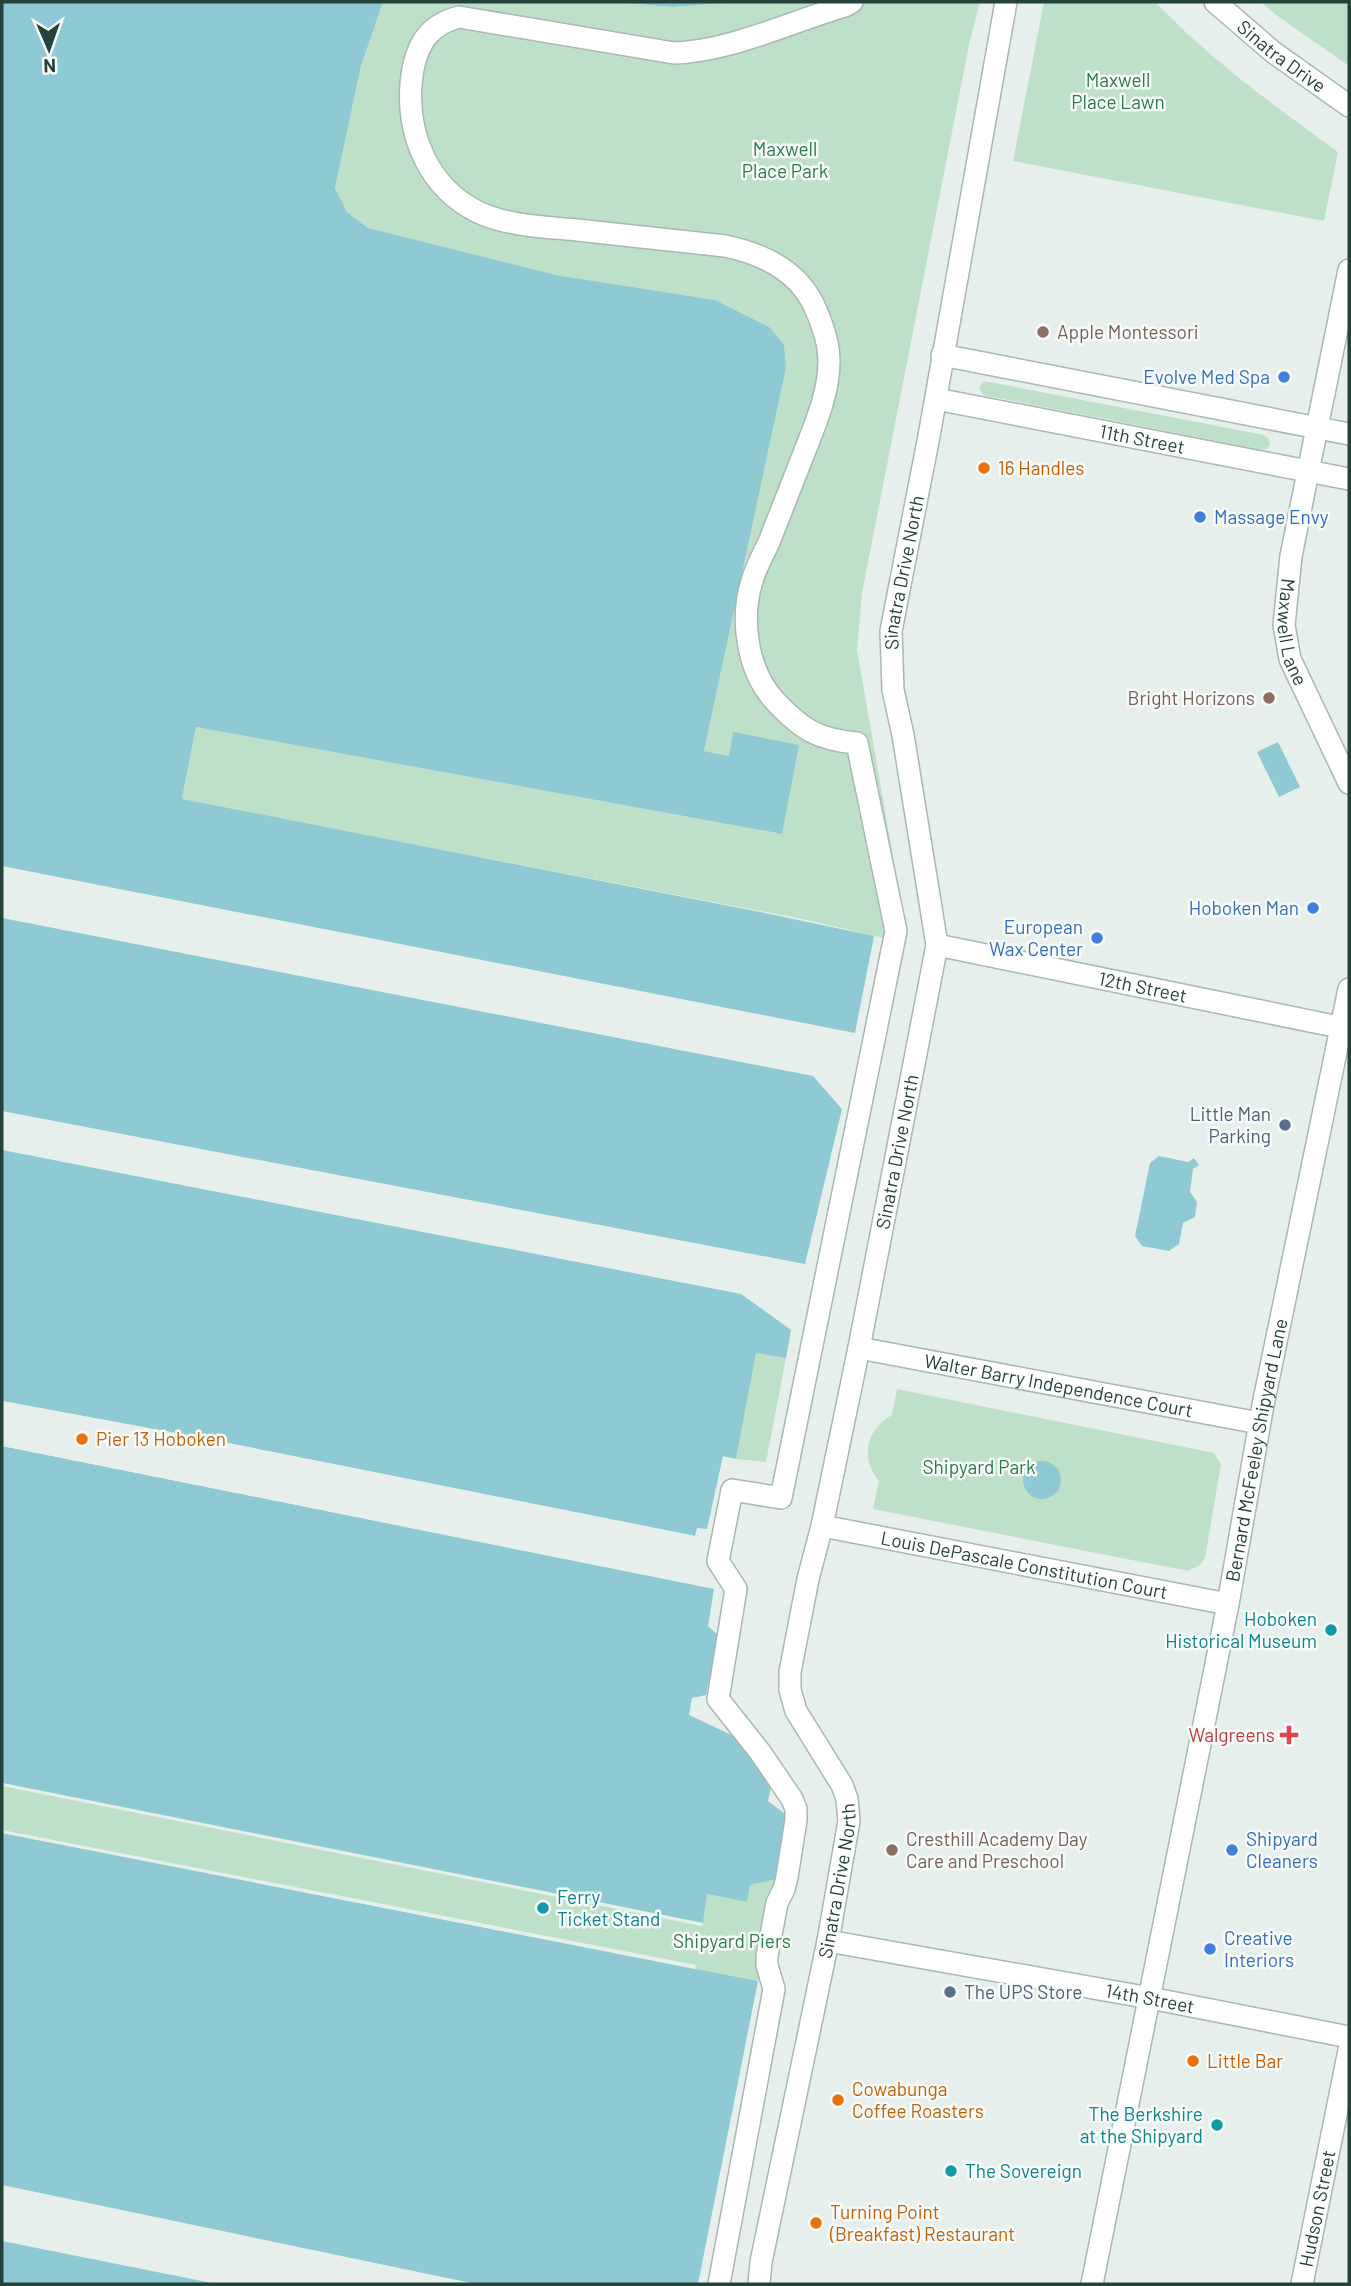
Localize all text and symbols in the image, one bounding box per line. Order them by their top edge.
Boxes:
north arrow [14,14,84,84]
street label: Sinatra Drive [1233,15,1331,97]
text: N [43,55,56,78]
park label: Maxwell Place Lawn [1071,68,1165,113]
park label: Maxwell Place Park [742,137,828,182]
place label: Apple Montessori [1057,320,1199,343]
marker: Apple Montessori [1035,324,1051,340]
place label: Evolve Med Spa [1143,365,1270,388]
marker: Evolve Med Spa [1276,369,1292,385]
street label: 11th Street [1098,419,1187,458]
place label: 16 Handles [998,456,1084,479]
marker: 16 Handles [976,460,992,476]
street label: Sinatra Drive North [879,493,928,650]
place label: Massage Envy [1214,505,1329,528]
marker: Massage Envy [1192,509,1208,525]
street label: Maxwell Lane [1273,577,1313,689]
place label: Bright Horizons [1127,686,1255,709]
marker: Bright Horizons [1261,690,1277,706]
place label: Hoboken Man [1189,896,1299,919]
marker: Hoboken Man [1305,900,1321,916]
place label: European Wax Center [989,915,1083,960]
marker: European Wax Center [1089,930,1105,946]
street label: 12th Street [1097,966,1189,1007]
street label: Sinatra Drive North [870,1072,923,1231]
place label: Little Man Parking [1190,1102,1271,1147]
marker: Little Man Parking [1277,1117,1293,1133]
street label: Bernard McFeeley Shipyard Lane [1220,1316,1292,1583]
street label: Walter Barry Independence Court [923,1348,1195,1421]
place label: Pier 13 Hoboken [96,1427,226,1450]
marker: Pier 13 Hoboken [74,1431,90,1447]
park label: Shipyard Park [922,1455,1036,1478]
street label: Louis DePascale Constitution Court [879,1526,1170,1603]
place label: Hoboken Historical Museum [1165,1607,1317,1652]
marker: Hoboken Historical Museum [1323,1622,1339,1638]
place label: Walgreens [1189,1723,1275,1746]
marker: Walgreens [1281,1727,1297,1743]
street label: Sinatra Drive North [813,1802,860,1960]
place label: Cresthill Academy Day Care and Preschool [906,1827,1088,1872]
place label: Shipyard Cleaners [1246,1827,1318,1872]
marker: Cresthill Academy Day Care and Preschool [884,1842,900,1858]
marker: Shipyard Cleaners [1224,1842,1240,1858]
place label: Ferry Ticket Stand [557,1885,660,1930]
marker: Ferry Ticket Stand [535,1900,551,1916]
place label: Creative Interiors [1224,1926,1294,1971]
park label: Shipyard Piers [673,1929,791,1952]
marker: Creative Interiors [1202,1941,1218,1957]
street label: 14th Street [1104,1978,1196,2017]
place label: The UPS Store [964,1980,1082,2003]
marker: The UPS Store [942,1984,958,2000]
place label: Little Bar [1207,2049,1283,2072]
marker: Little Bar [1185,2053,1201,2069]
place label: Cowabunga Coffee Roasters [852,2077,984,2122]
marker: Cowabunga Coffee Roasters [830,2092,846,2108]
place label: The Berkshire at the Shipyard [1080,2102,1203,2147]
marker: The Berkshire at the Shipyard [1209,2117,1225,2133]
street label: Hudson Street [1294,2148,1340,2269]
place label: The Sovereign [965,2159,1082,2182]
marker: The Sovereign [943,2163,959,2179]
place label: Turning Point (Breakfast) Restaurant [829,2200,1015,2245]
marker: Turning Point (Breakfast) Restaurant [808,2215,824,2231]

